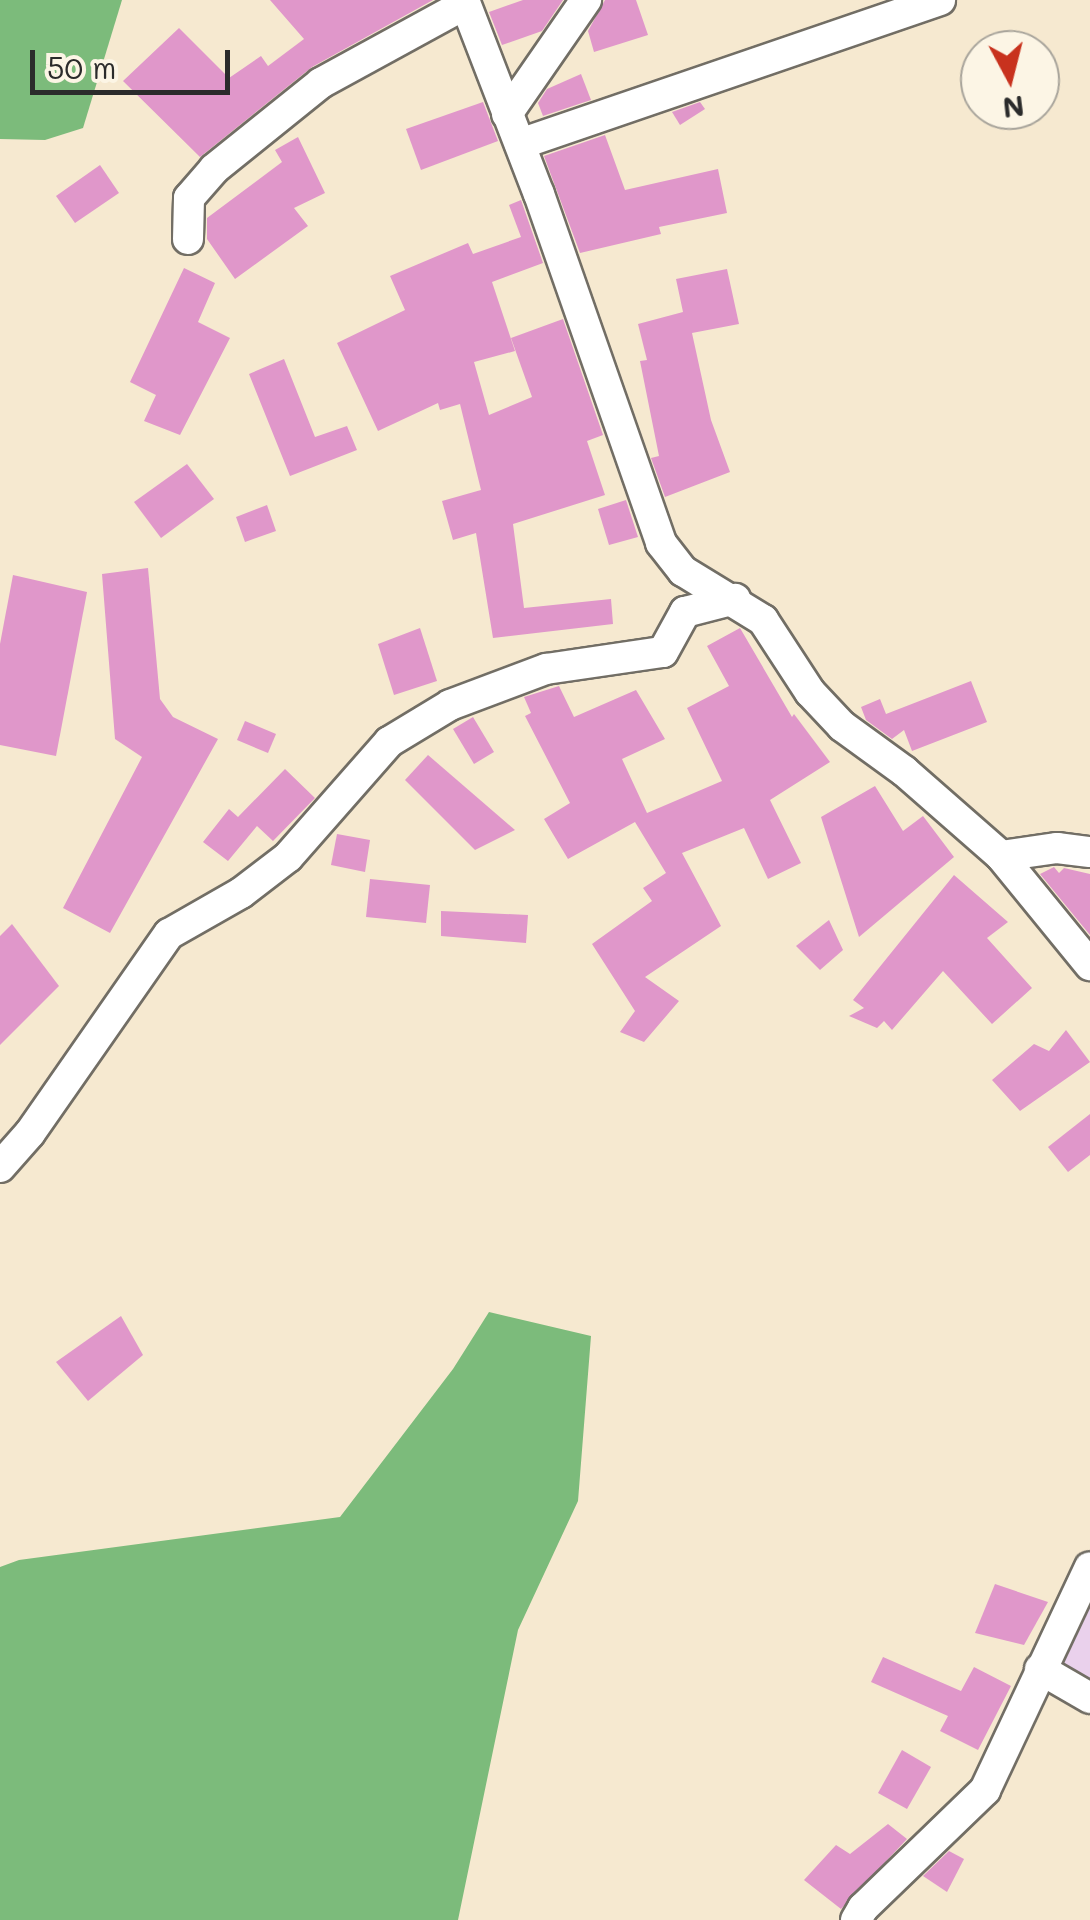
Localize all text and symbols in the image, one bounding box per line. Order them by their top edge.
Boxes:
scale bar [35,30,235,92]
north arrow [960,30,1060,130]
text: 50 m [47,47,117,87]
text: N [1001,89,1026,127]

